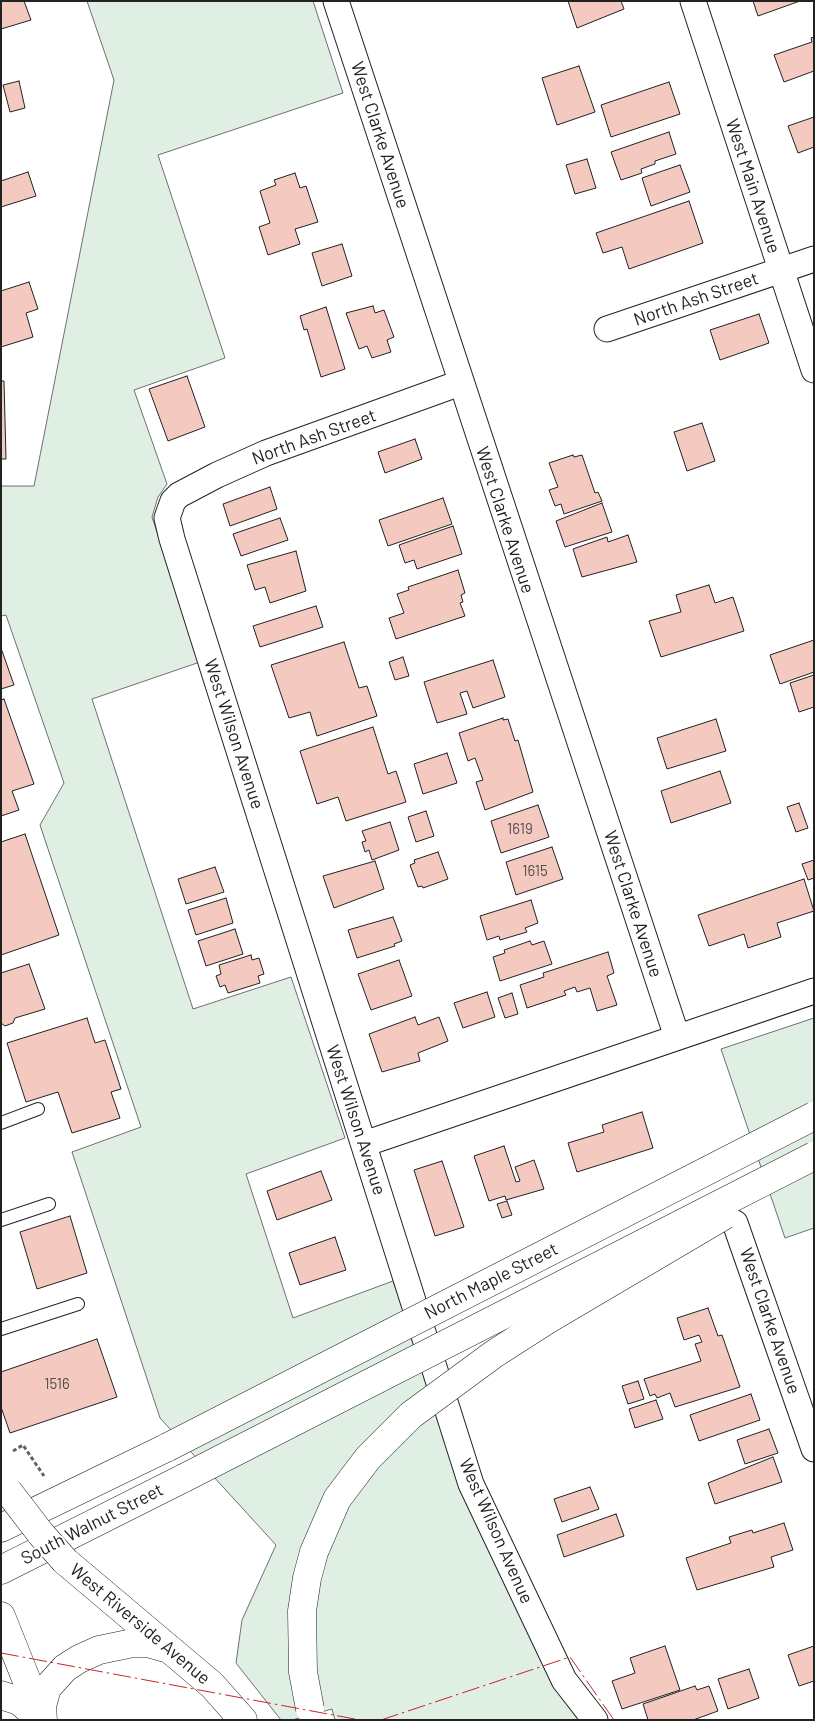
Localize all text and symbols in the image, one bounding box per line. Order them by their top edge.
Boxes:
street label: West Clarke Avenue [346,59,414,211]
street label: West Main Avenue [721,116,785,256]
street label: North Ash Street [631,268,761,330]
street label: North Ash Street [249,405,379,469]
street label: West Clarke Avenue [471,444,539,596]
street label: West Wilson Avenue [200,656,268,812]
house number: 1619 [507,820,533,838]
street label: West Clarke Avenue [599,828,667,980]
house number: 1615 [522,862,548,880]
street label: West Wilson Avenue [322,1042,390,1198]
street label: North Maple Street [421,1238,561,1324]
street label: West Clarke Avenue [735,1245,805,1397]
house number: 1516 [44,1375,70,1393]
street label: West Wilson Avenue [454,1455,538,1607]
street label: South Walnut Street [17,1479,167,1569]
street label: West Riverside Avenue [65,1559,215,1689]

